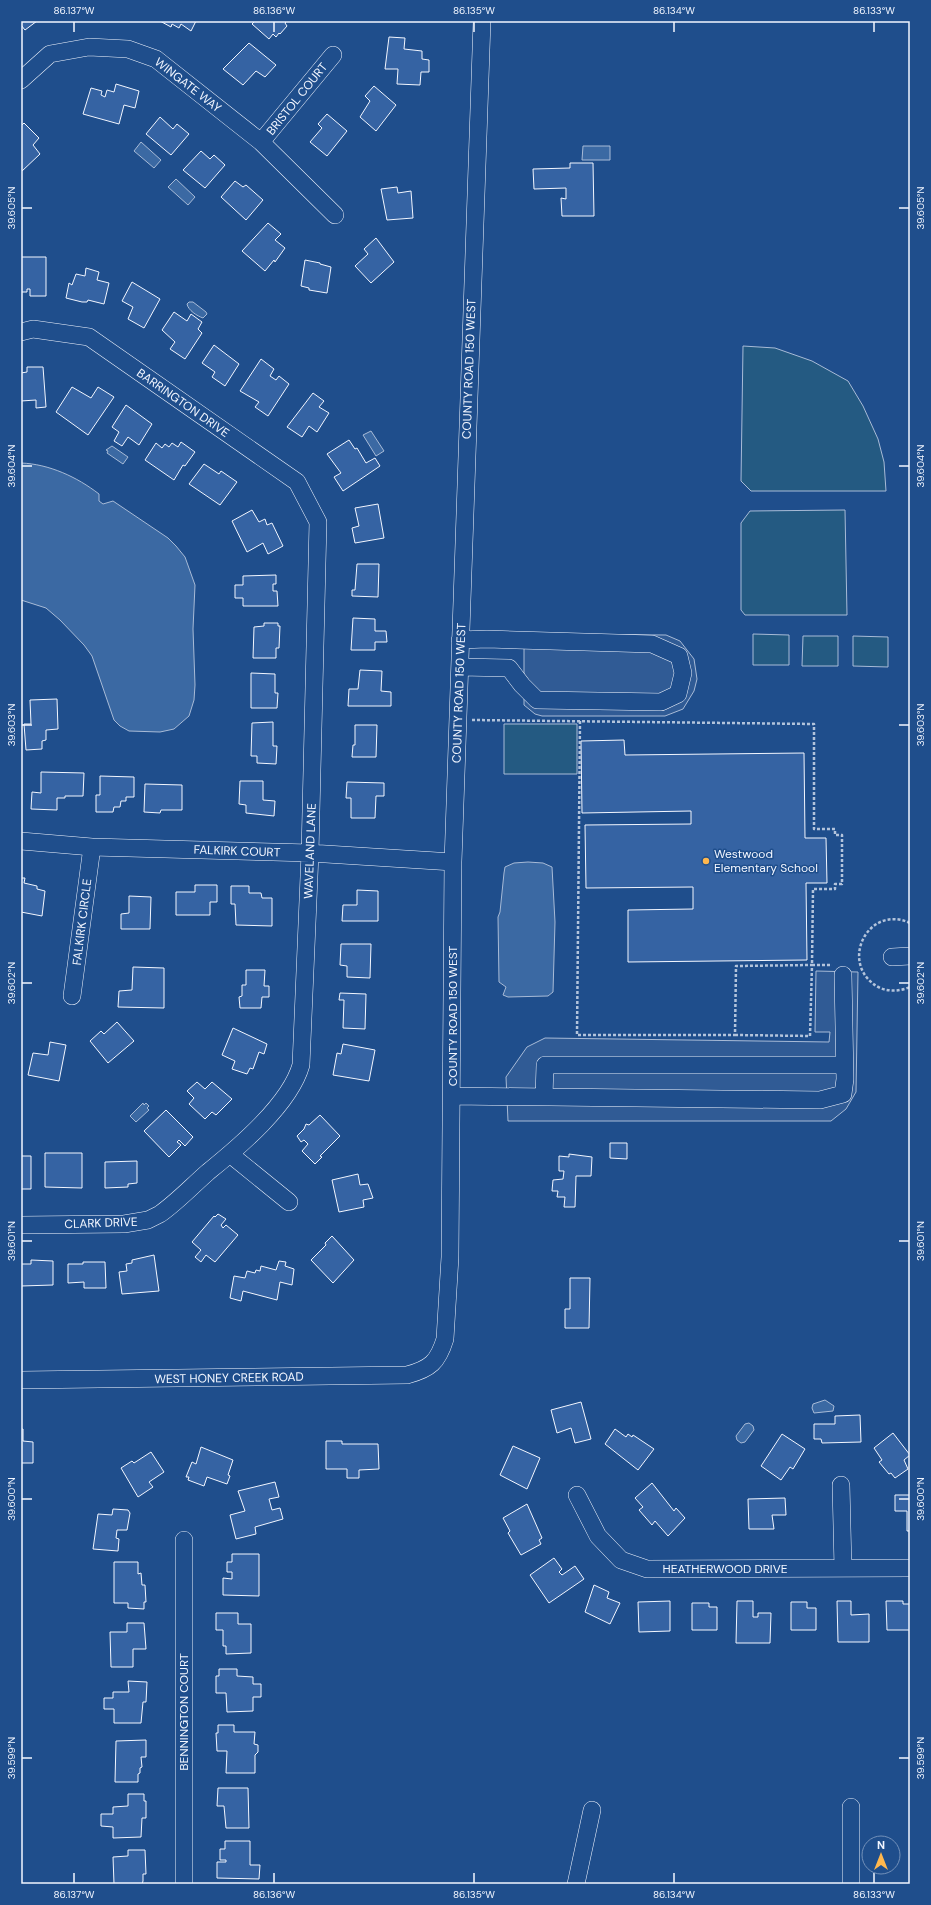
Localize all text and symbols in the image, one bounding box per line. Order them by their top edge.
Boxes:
text: 86.137°W [53,4,95,17]
text: 86.136°W [253,4,295,17]
text: 86.135°W [453,4,495,17]
text: 86.134°W [653,4,695,17]
text: 86.133°W [853,4,895,17]
street label: WINGATE WAY [151,54,225,116]
street label: BRISTOL COURT [263,59,331,138]
text: 39.605°N [5,186,18,229]
text: 39.605°N [914,186,927,229]
street label: COUNTY ROAD 150 WEST [459,298,479,439]
street label: BARRINGTON DRIVE [134,365,233,441]
text: 39.604°N [5,445,18,487]
text: 39.604°N [914,445,927,487]
street label: COUNTY ROAD 150 WEST [449,622,469,763]
text: 39.603°N [5,704,18,746]
text: 39.603°N [914,704,927,746]
street label: WAVELAND LANE [300,803,320,899]
street label: FALKIRK COURT [193,841,281,861]
place label: Westwood Elementary School [714,846,818,876]
marker: Westwood Elementary School [701,856,711,866]
street label: FALKIRK CIRCLE [69,878,95,966]
street label: COUNTY ROAD 150 WEST [445,945,461,1086]
text: 39.602°N [5,962,18,1004]
text: 39.602°N [914,962,927,1004]
street label: CLARK DRIVE [64,1214,138,1232]
text: 39.601°N [5,1221,18,1261]
text: 39.601°N [914,1221,927,1261]
street label: WEST HONEY CREEK ROAD [154,1369,304,1387]
text: 39.600°N [5,1477,18,1521]
text: 39.600°N [914,1477,927,1521]
street label: HEATHERWOOD DRIVE [663,1561,788,1577]
street label: BENNINGTON COURT [176,1653,192,1771]
text: 39.599°N [5,1737,18,1779]
text: 39.599°N [914,1737,927,1779]
north arrow [861,1835,901,1875]
text: N [877,1838,885,1852]
text: 86.137°W [53,1888,95,1901]
text: 86.136°W [253,1888,295,1901]
text: 86.135°W [453,1888,495,1901]
text: 86.134°W [653,1888,695,1901]
text: 86.133°W [853,1888,895,1901]

